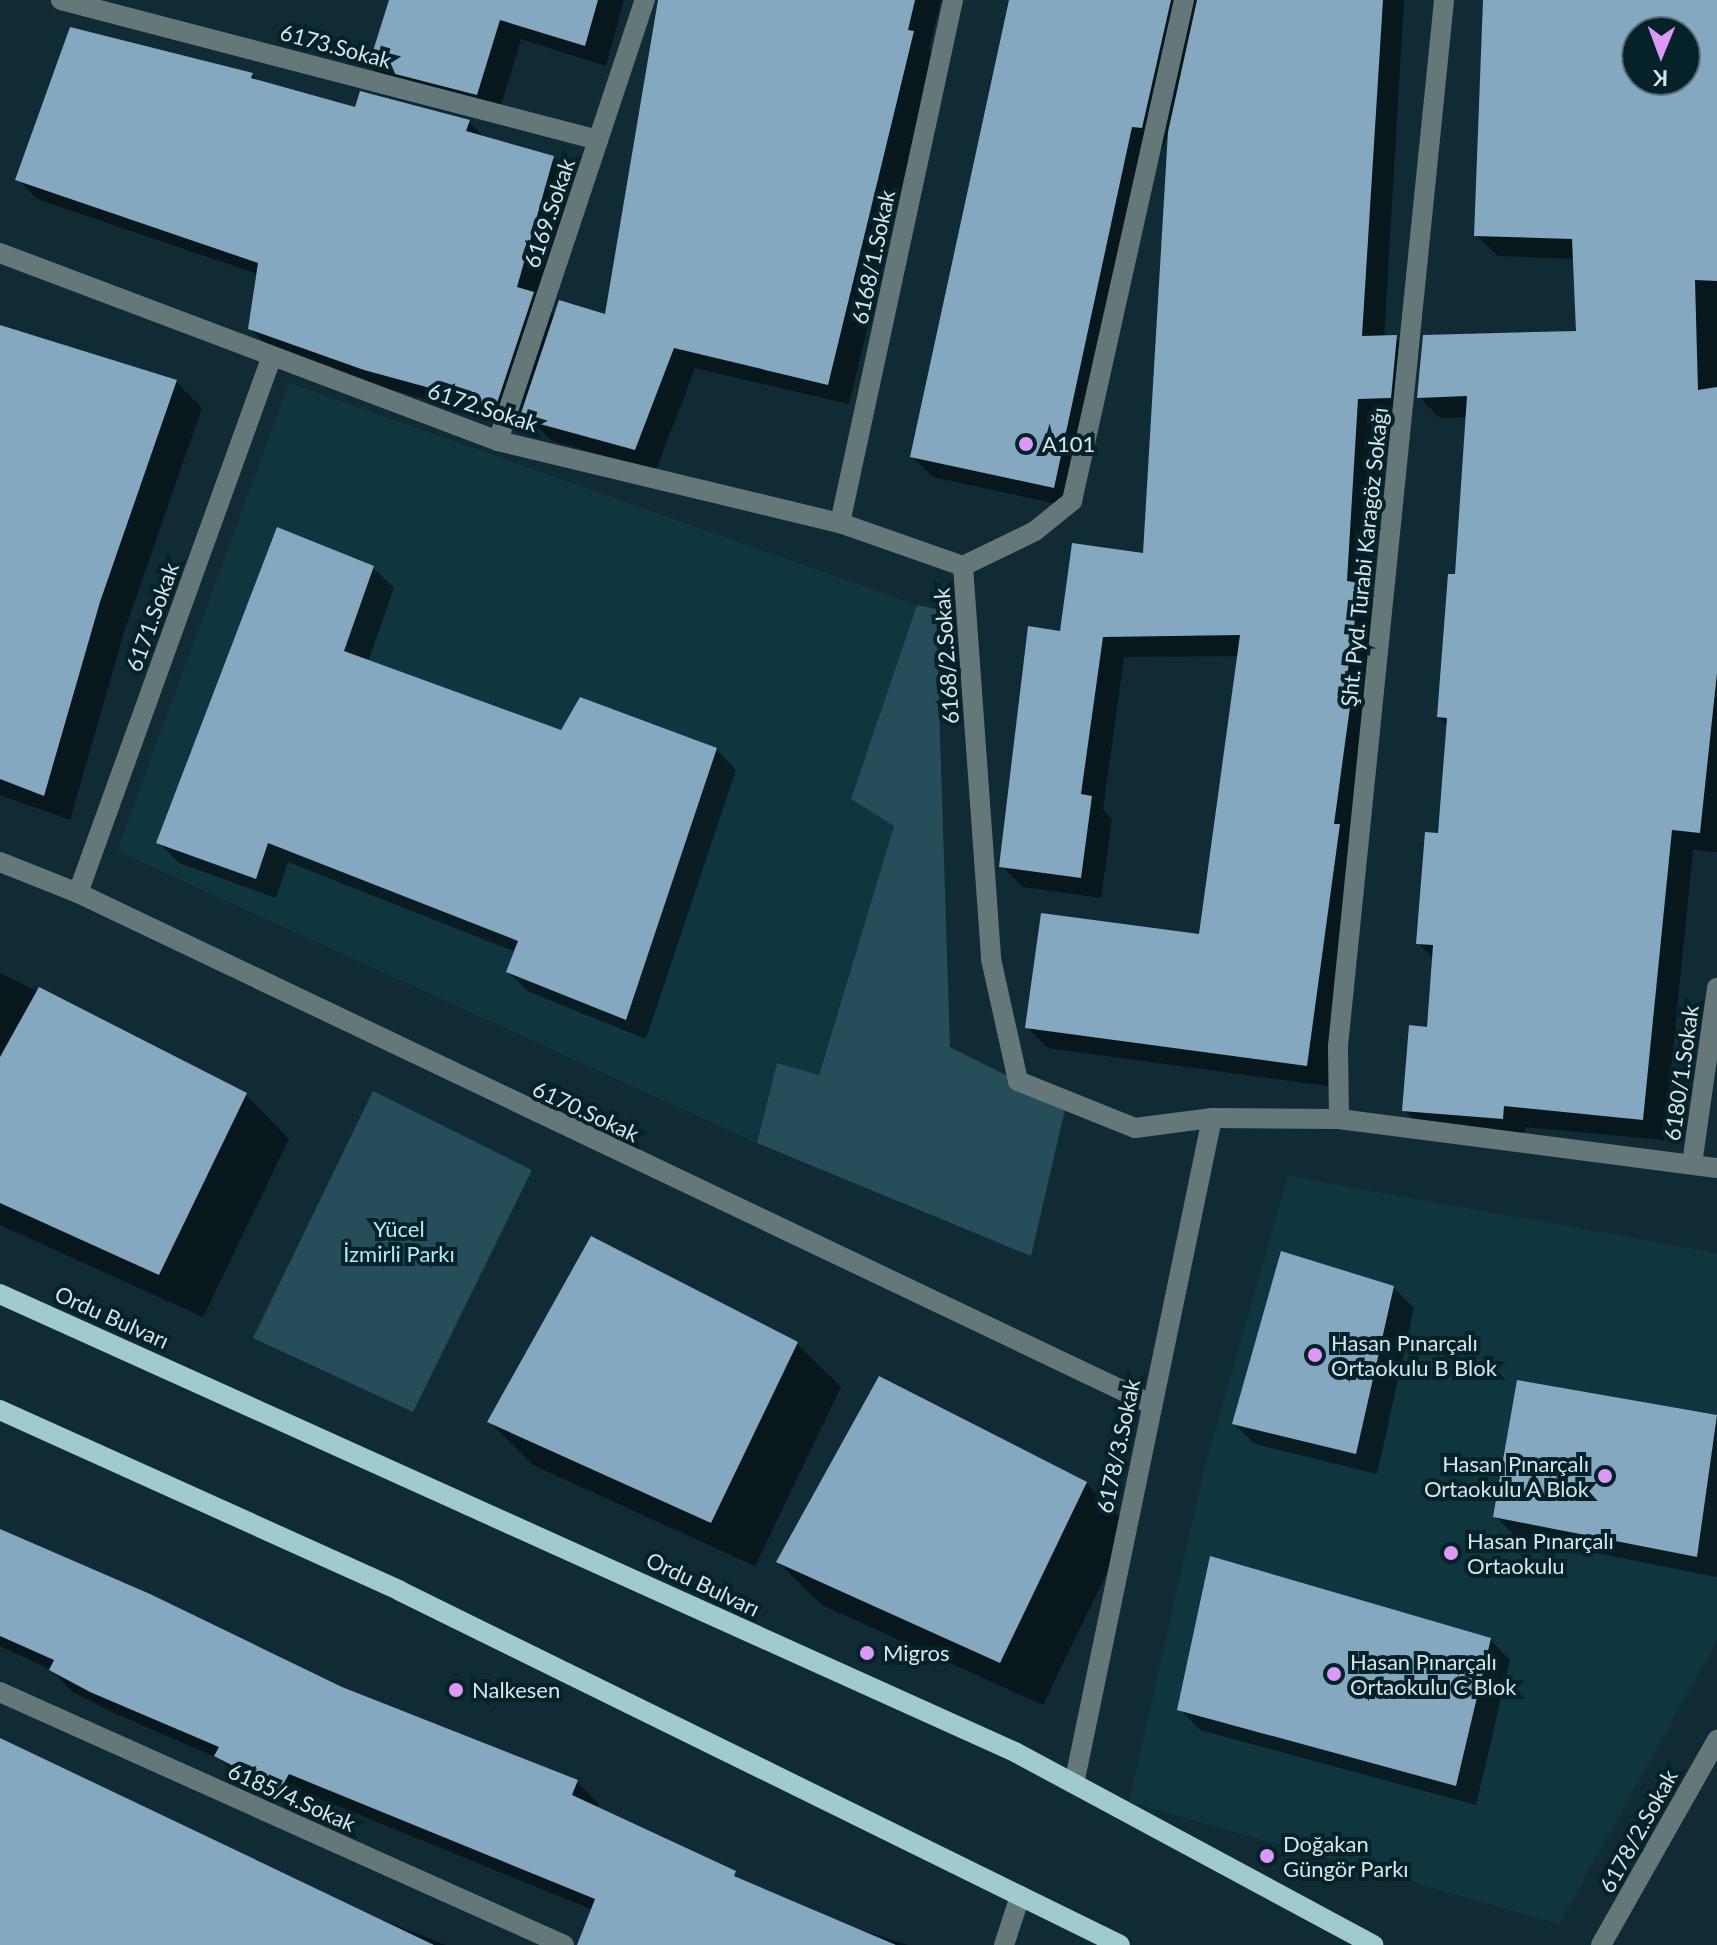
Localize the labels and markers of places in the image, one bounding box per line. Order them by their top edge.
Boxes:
place label: A101 [1042,431,1095,457]
marker: A101 [1017,435,1035,453]
place label: Hasan Pınarçalı Ortaokulu B Blok [1331,1329,1497,1380]
marker: Hasan Pınarçalı Ortaokulu B Blok [1306,1346,1324,1364]
place label: Hasan Pınarçalı Ortaokulu A Blok [1422,1450,1589,1502]
marker: Hasan Pınarçalı Ortaokulu A Blok [1596,1467,1614,1485]
place label: Hasan Pınarçalı Ortaokulu [1467,1527,1614,1578]
marker: Hasan Pınarçalı Ortaokulu [1442,1544,1460,1562]
place label: Migros [883,1640,950,1666]
marker: Migros [858,1644,876,1662]
place label: Hasan Pınarçalı Ortaokulu C Blok [1350,1648,1516,1700]
marker: Hasan Pınarçalı Ortaokulu C Blok [1325,1665,1343,1683]
place label: Nalkesen [472,1677,560,1703]
marker: Nalkesen [447,1681,465,1699]
place label: Doğakan Güngör Parkı [1283,1830,1409,1882]
marker: Doğakan Güngör Parkı [1258,1847,1276,1865]

